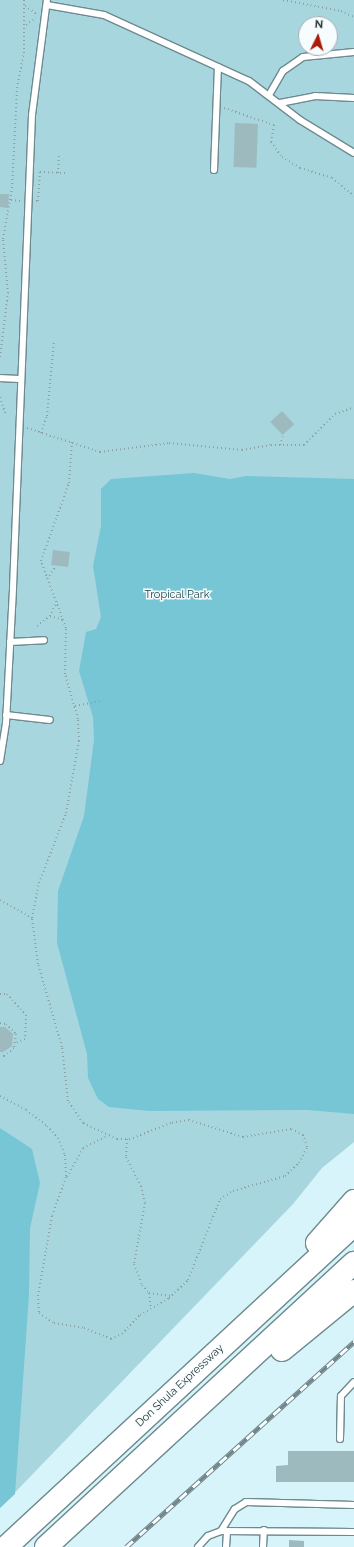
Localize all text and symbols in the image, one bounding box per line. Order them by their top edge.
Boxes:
north arrow [298,16,338,56]
text: N [314,18,324,31]
park label: Tropical Park [144,588,210,602]
street label: Don Shula Expressway [133,1342,227,1430]

